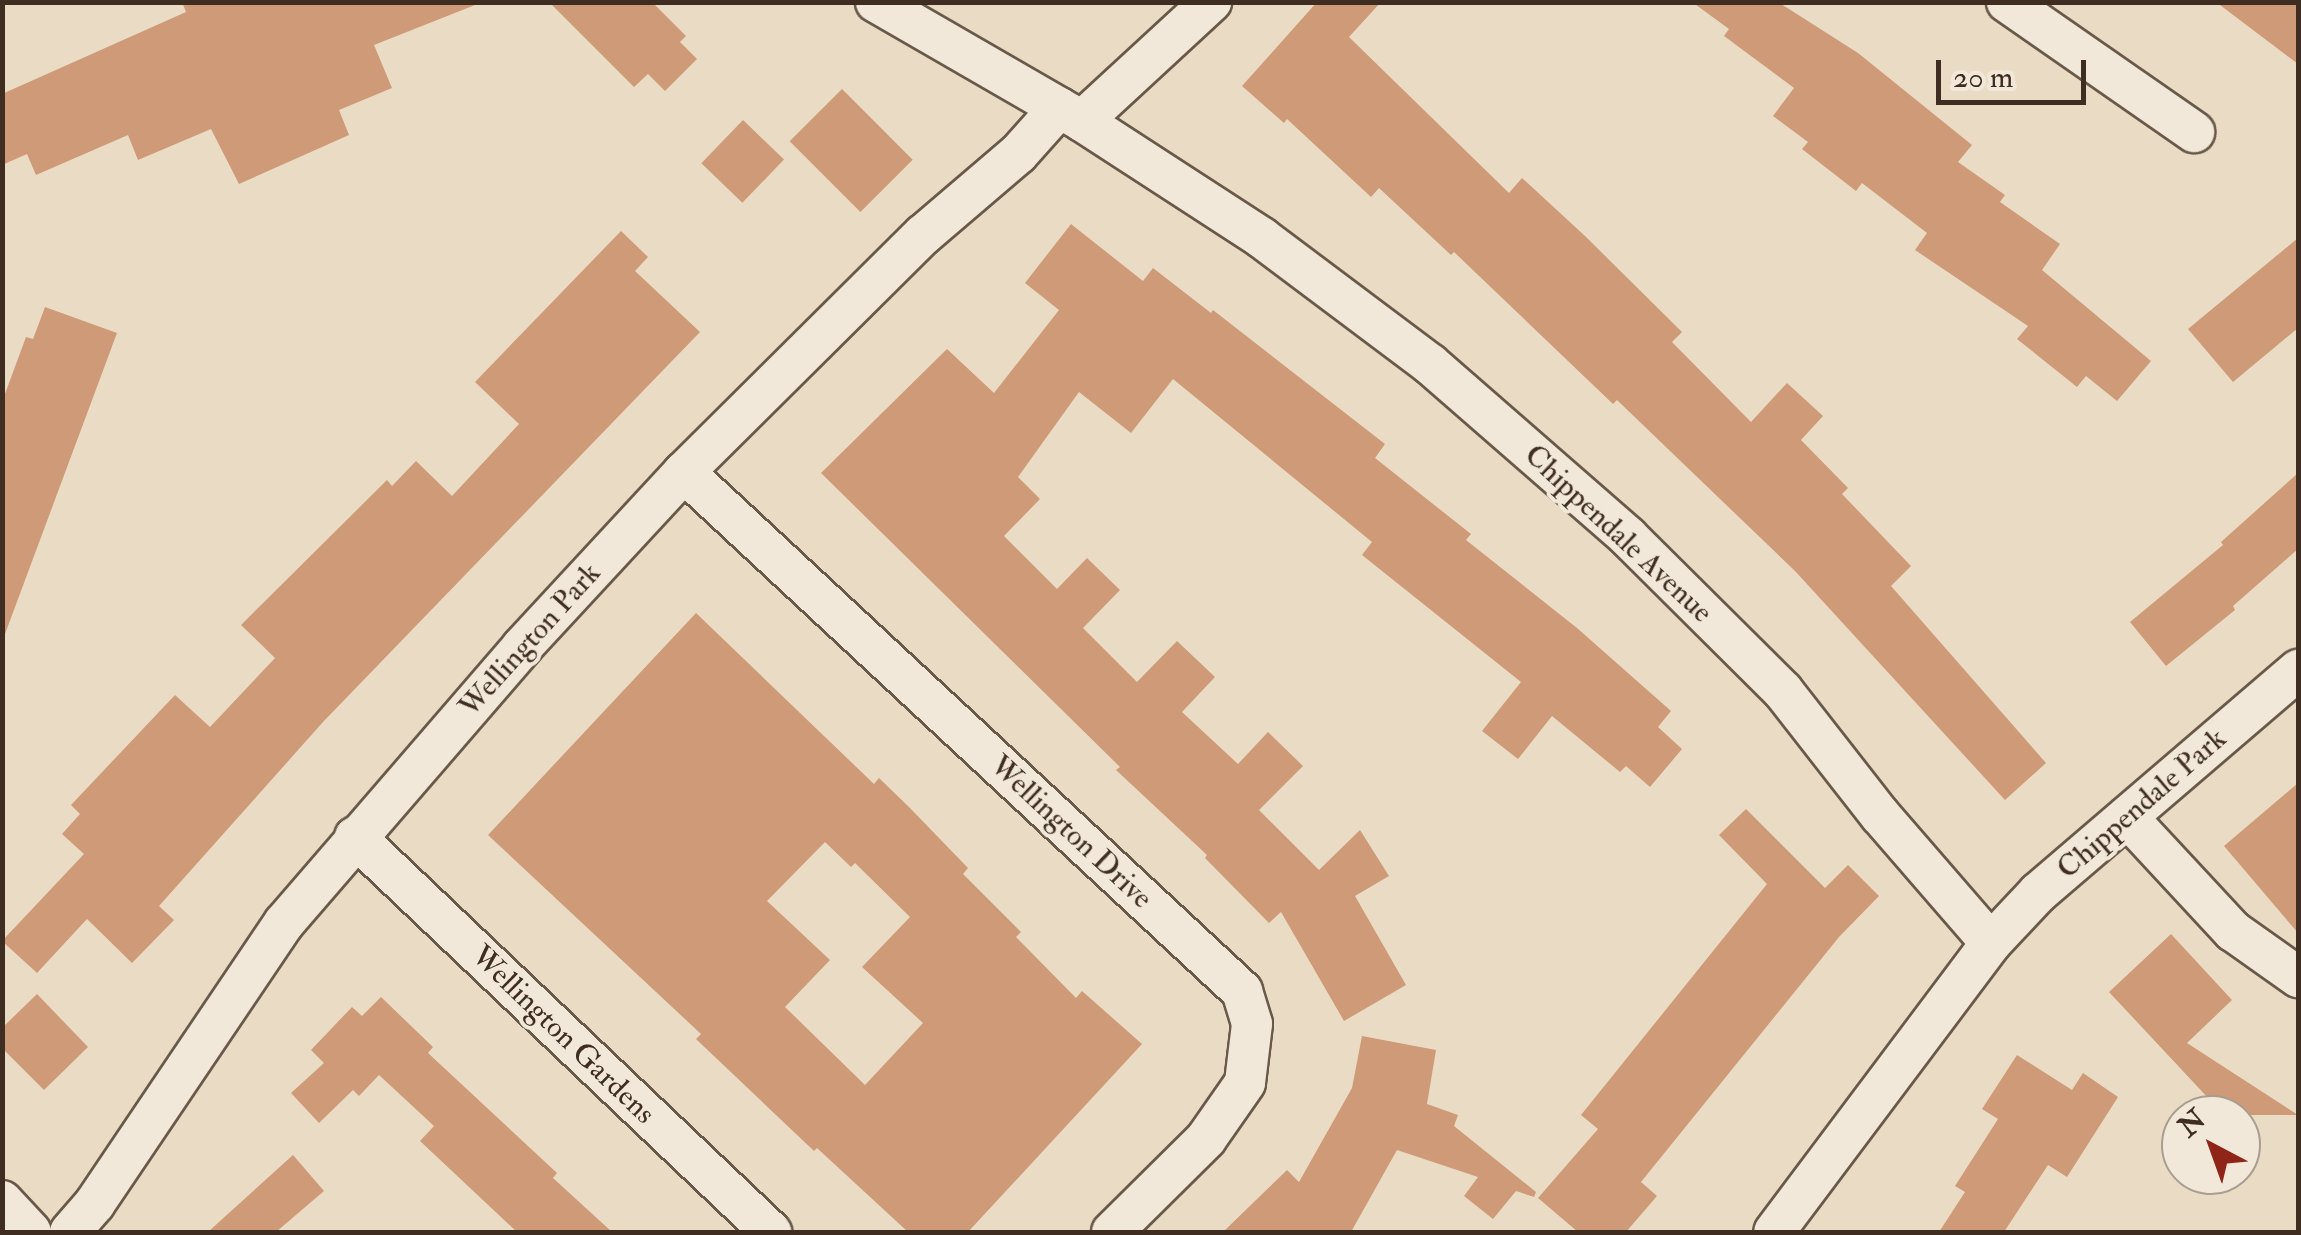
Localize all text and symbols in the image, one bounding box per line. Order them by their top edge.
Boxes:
scale bar [1941,40,2091,102]
text: 20 m [1953,59,2013,96]
street label: Chippendale Avenue [1516,438,1720,630]
street label: Wellington Park [452,556,608,724]
street label: Chippendale Park [2050,721,2234,887]
street label: Wellington Drive [982,748,1160,916]
street label: Wellington Gardens [464,938,662,1132]
north arrow [2161,1095,2261,1195]
text: N [2171,1102,2213,1145]

